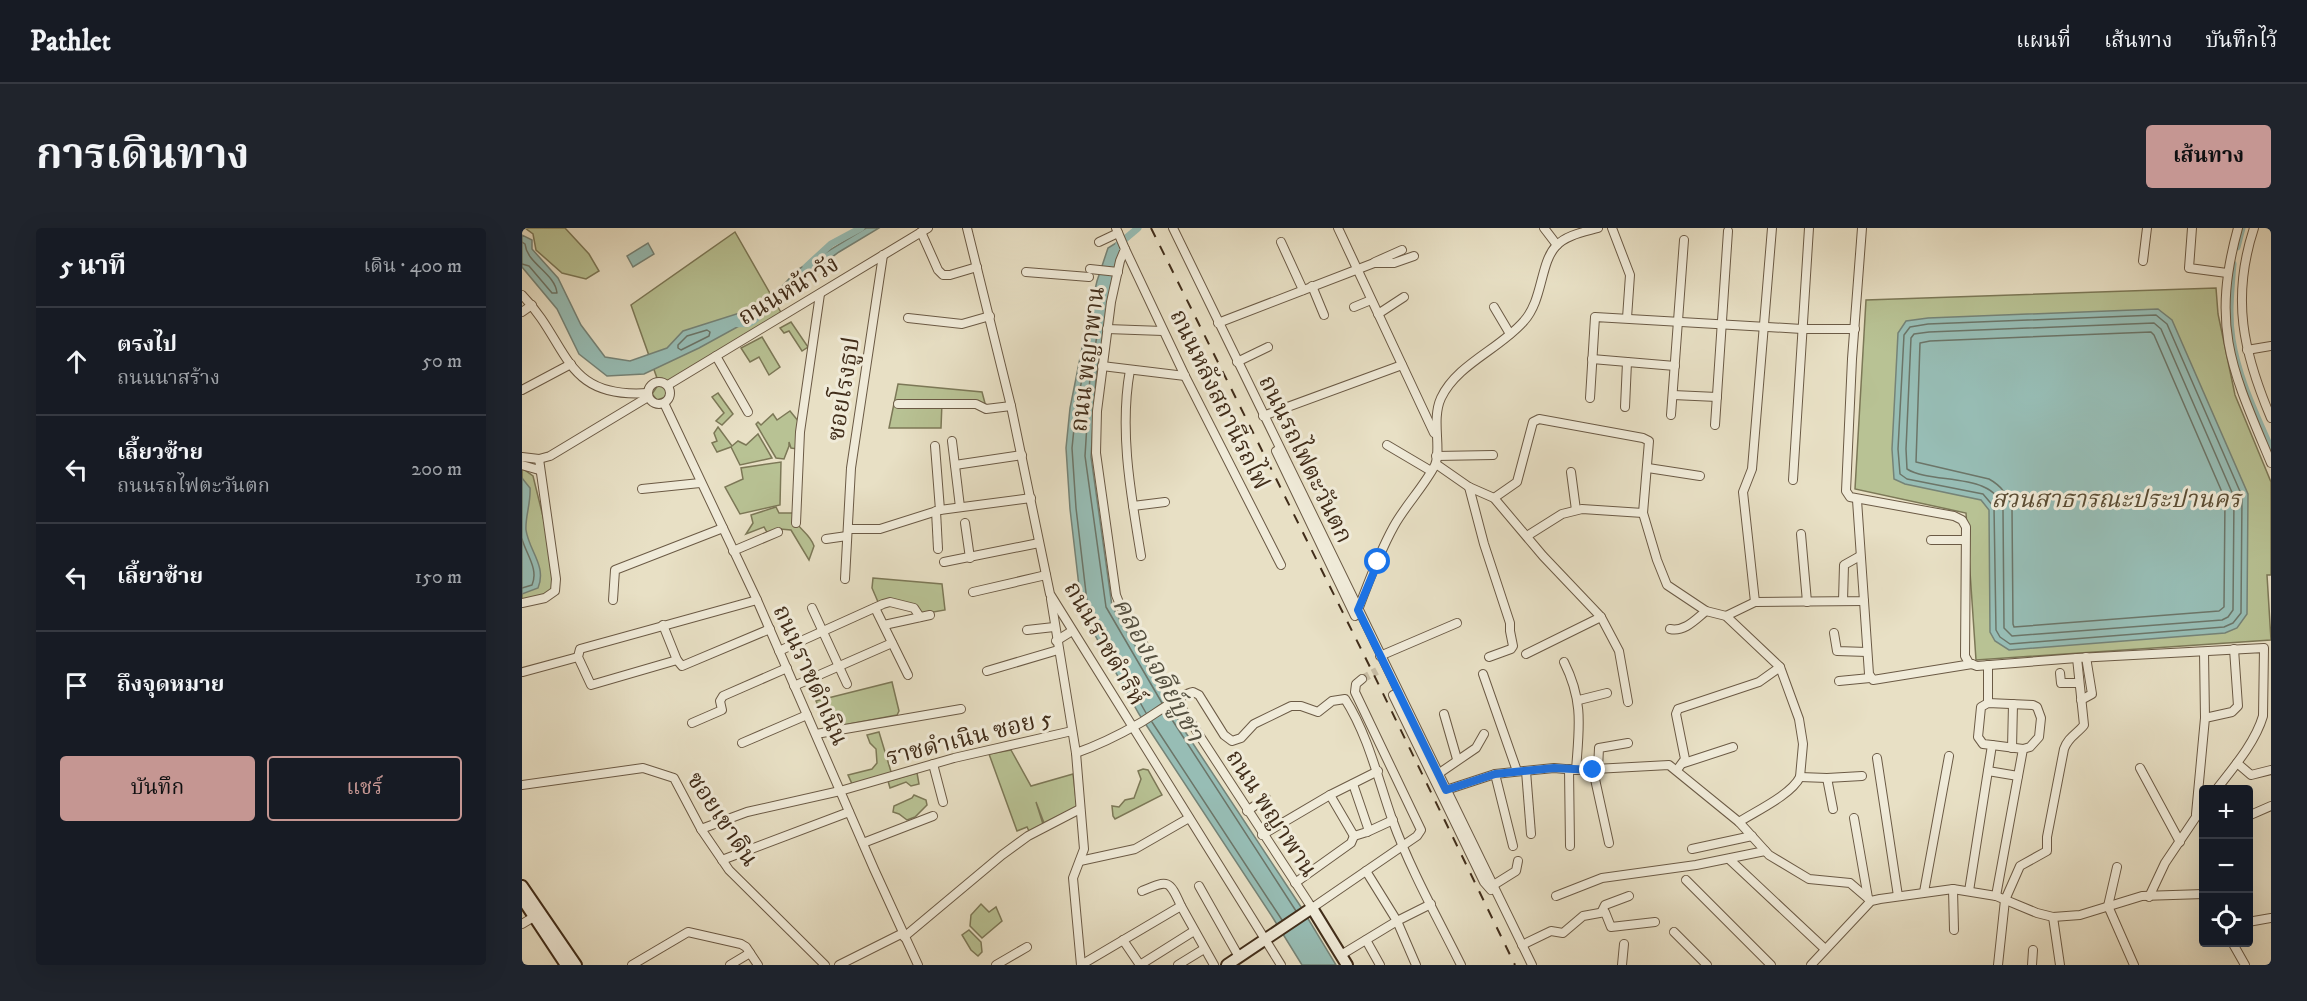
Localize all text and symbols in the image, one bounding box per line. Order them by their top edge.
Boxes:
text: Pathlet [30,24,111,59]
text: แผนที่ [2016,28,2071,54]
text: เส้นทาง [2104,28,2172,54]
text: บันทึกไว้ [2205,28,2277,54]
button: เส้นทาง [2146,125,2271,188]
text: การเดินทาง [36,130,249,182]
street label: ถนนหน้าวัง [733,249,844,333]
text: 5 นาที [60,250,126,283]
text: เดิน · 400 m [363,254,462,279]
street label: ถนน พญาพาน [1064,285,1112,434]
street label: ถนนหลังสถานีรถไฟ [1162,303,1279,495]
text: ตรงไป [117,331,177,358]
street label: ซอยโรงธูป [817,334,867,443]
icon: ahead [60,345,93,378]
text: 50 m [422,349,462,374]
text: ถนนนาสร้าง [117,366,220,391]
street label: ถนนรถไฟตะวันตก [1251,369,1362,549]
text: เลี้ยวซ้าย [117,439,203,466]
icon: left [60,453,93,486]
text: 200 m [411,457,462,482]
text: ถนนรถไฟตะวันตก [117,474,270,499]
park label: สวนสาธารณะประปานคร [1991,485,2243,515]
route start [1364,548,1390,574]
icon: left [60,561,93,594]
text: เลี้ยวซ้าย [117,563,203,590]
text: 150 m [415,565,462,590]
street label: ถนนราชดำริห์ [1057,575,1153,711]
water label: คลองเจดีย์บูชา [1104,592,1212,749]
street label: ถนนราชดำเนิน [766,600,855,750]
icon: arrive [60,669,93,702]
text: ถึงจุดหมาย [117,671,224,698]
street label: ราชดำเนิน ซอย 5 [883,703,1055,773]
street label: ถนน พญาพาน [1219,744,1324,883]
button: บันทึก [60,756,255,821]
button: แชร์ [267,756,462,821]
route end [1579,756,1605,782]
street label: ซอยเขาดิน [680,767,765,873]
map controls [2199,785,2253,947]
button: + [2199,785,2253,839]
button: − [2199,839,2253,893]
button: locate [2199,893,2253,947]

